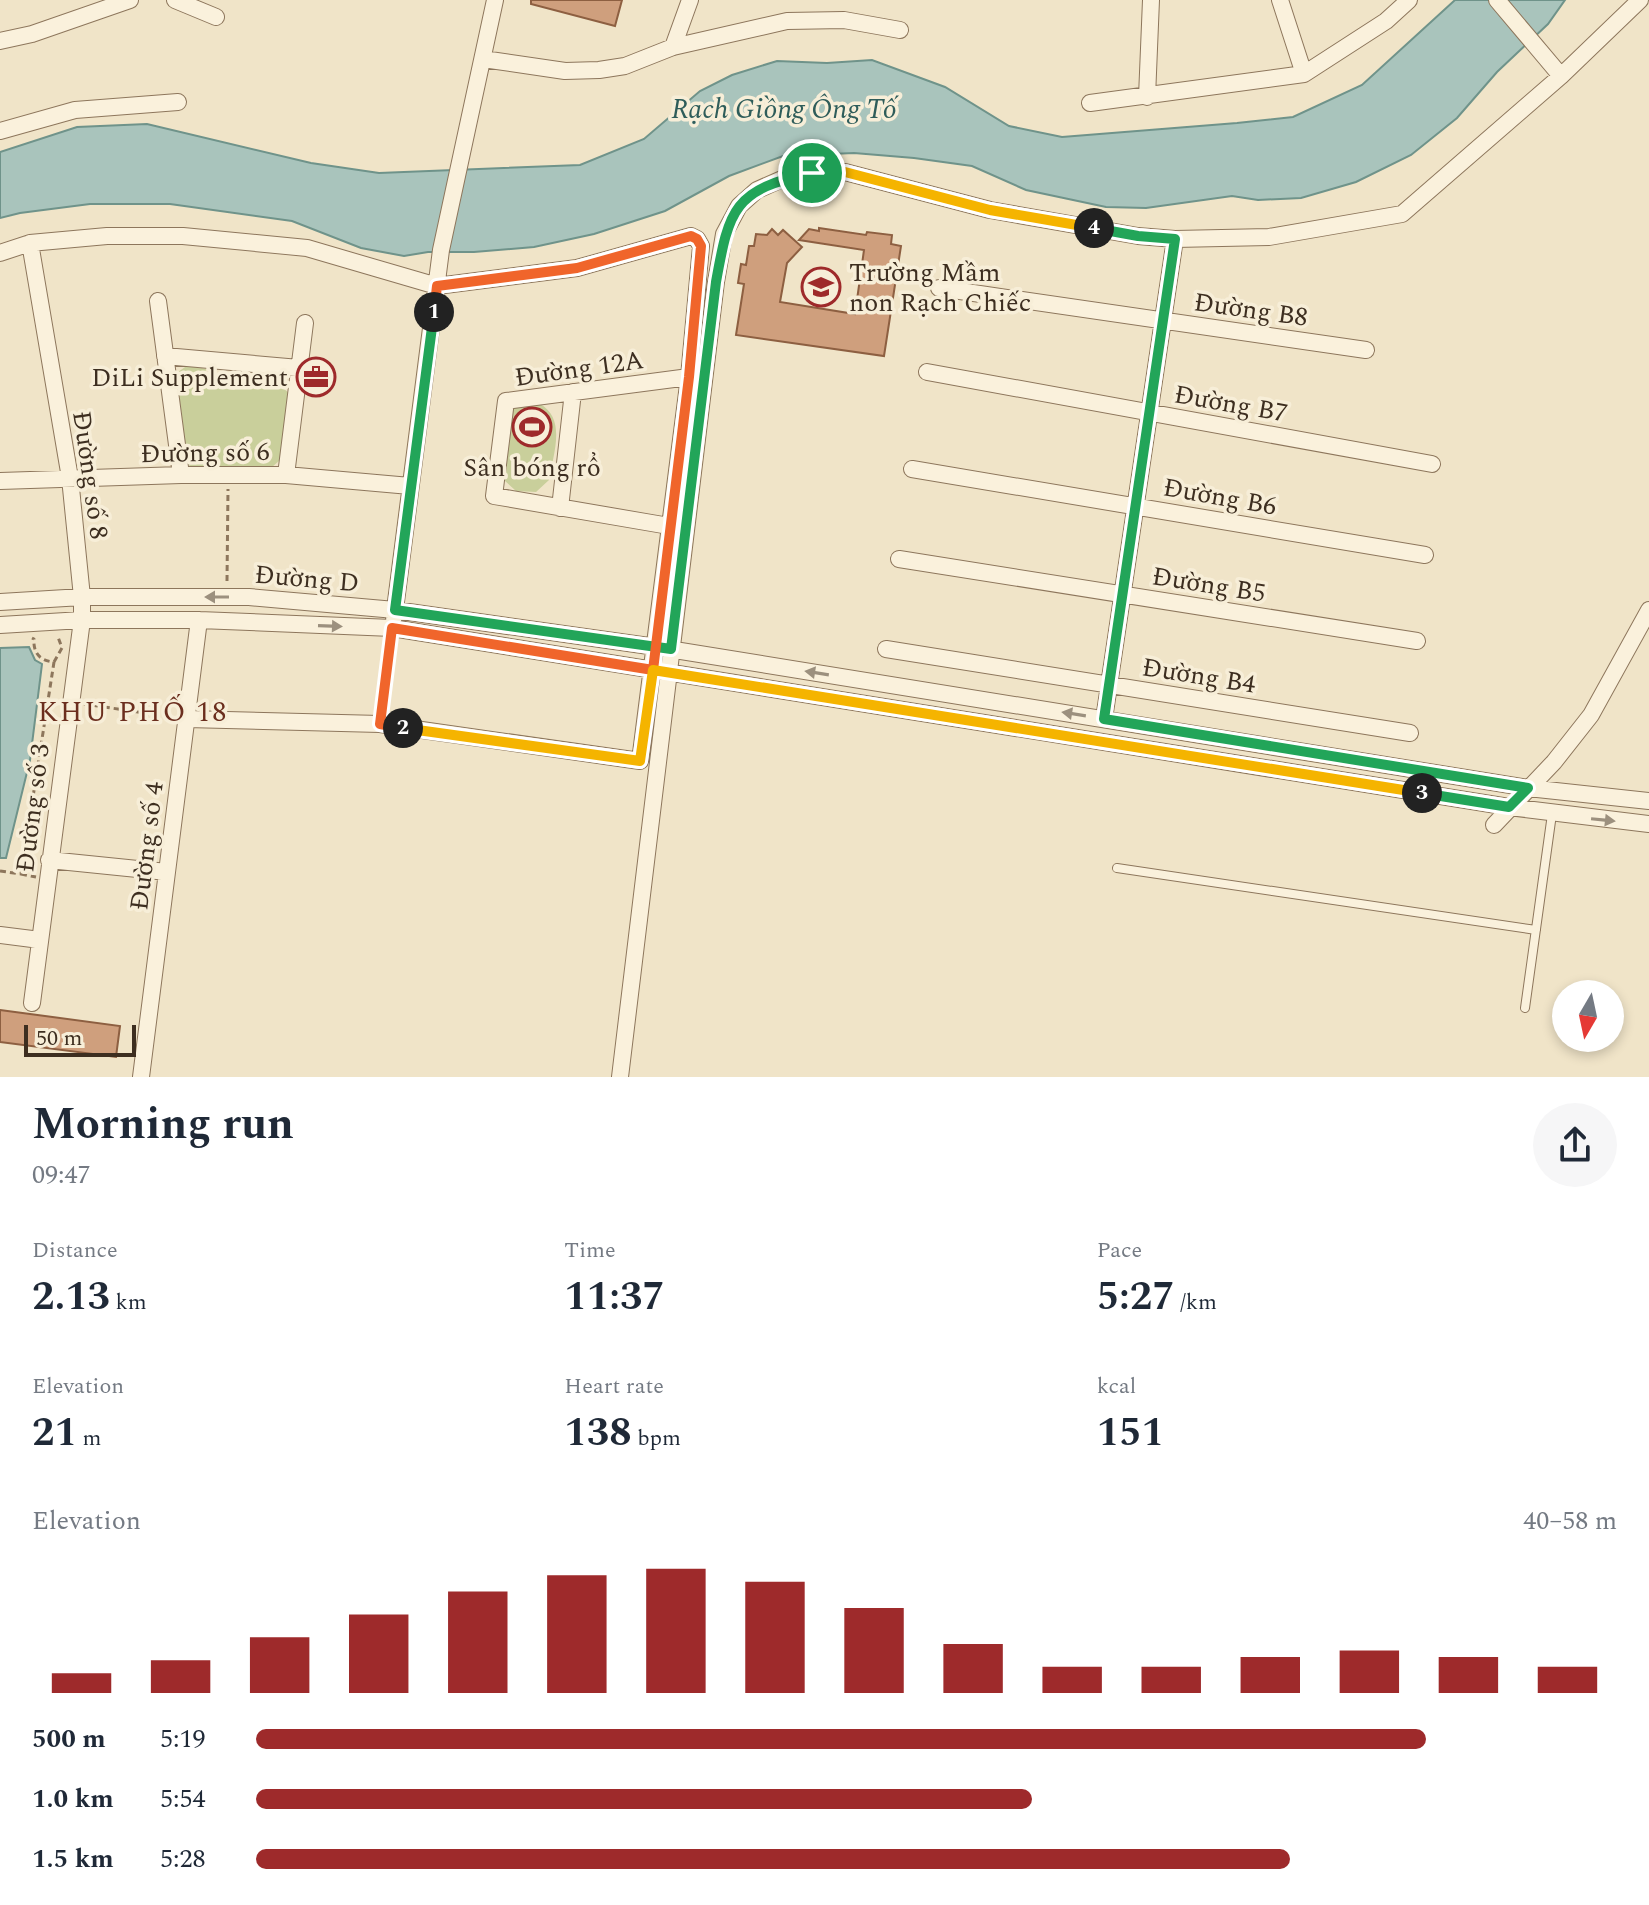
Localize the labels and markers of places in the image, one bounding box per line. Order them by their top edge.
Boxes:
pin [778,139,846,207]
pin: 4 [1074,208,1114,248]
place label: Trường Mầm non Rạch Chiếc [849,253,1031,323]
school or university icon: Trường Mầm non Rạch Chiếc [800,266,842,308]
pin: 1 [414,292,454,332]
office icon: DiLi Supplement [295,356,337,398]
place label: DiLi Supplement [91,358,288,398]
sports icon: Sân bóng rổ [511,406,553,448]
place label: Sân bóng rổ [463,448,601,488]
pin: 2 [383,708,423,748]
pin: 3 [1402,773,1442,813]

